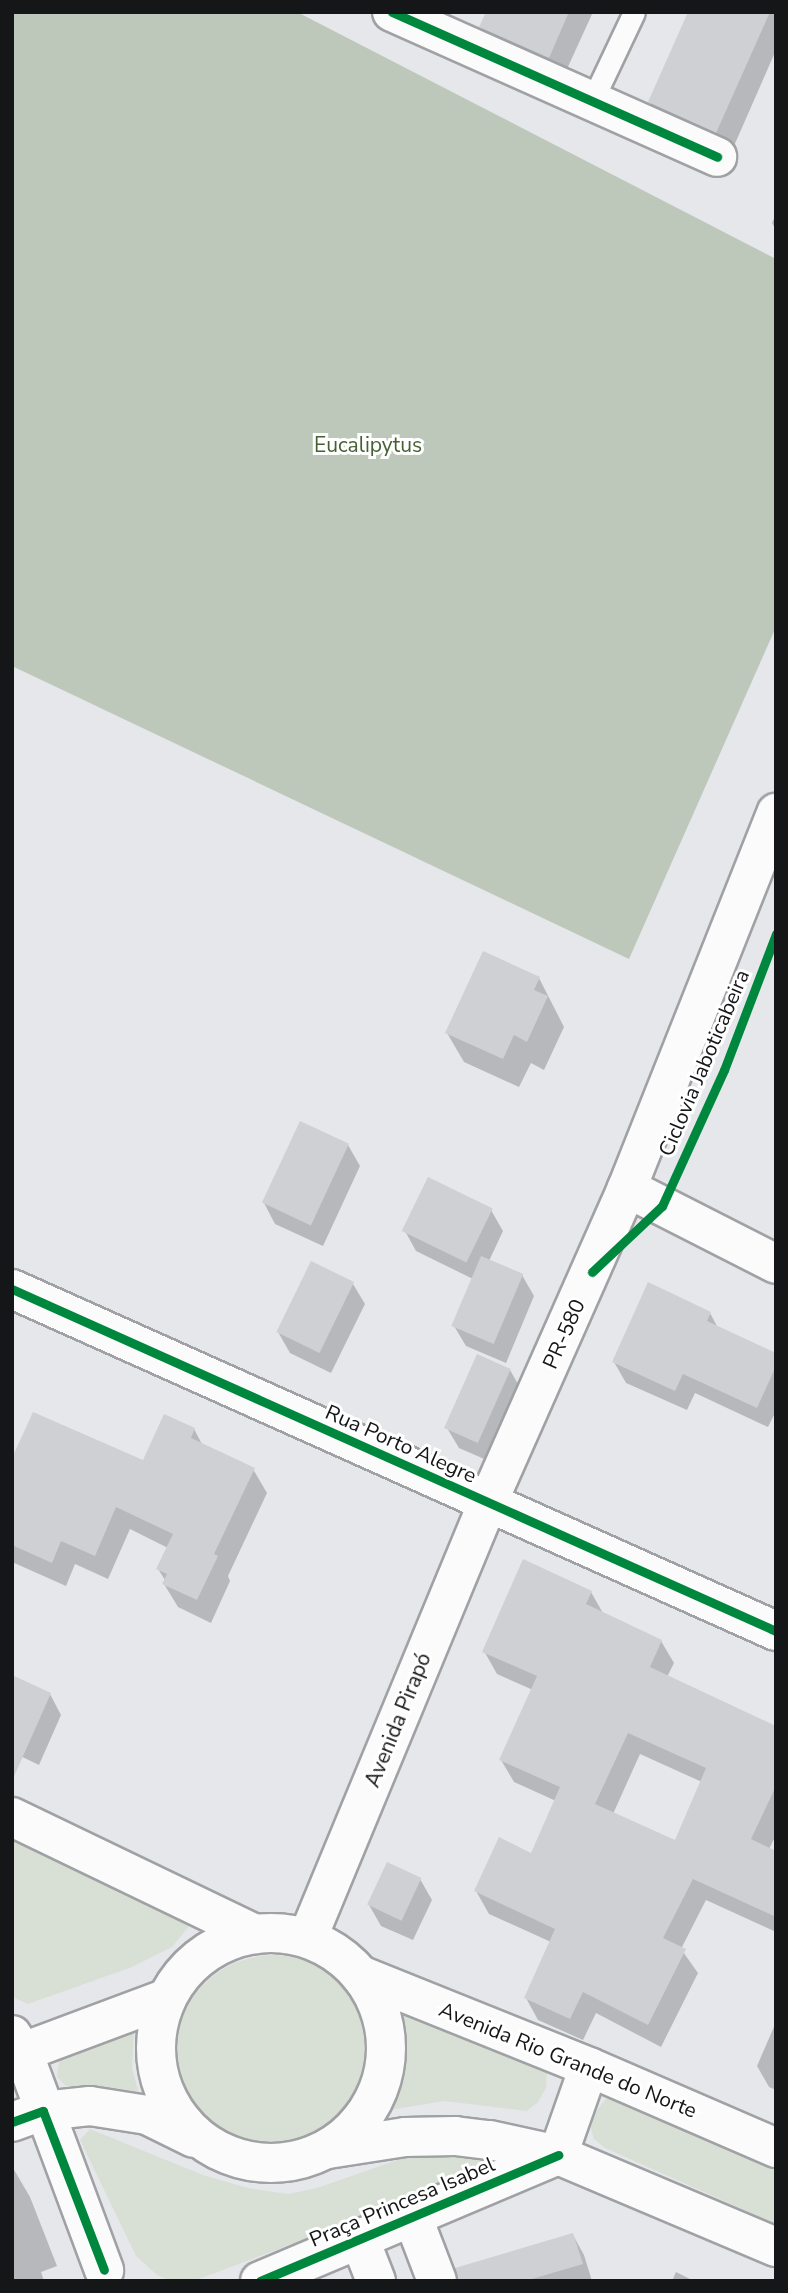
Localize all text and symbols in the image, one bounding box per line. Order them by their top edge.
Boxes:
park label: Eucalipytus [314,432,422,458]
street label: Ciclovia Jaboticabeira [653,966,755,1160]
street label: PR-580 [538,1295,590,1373]
street label: Rua Porto Alegre [322,1399,480,1489]
street label: Avenida Pirapó [360,1649,436,1791]
street label: Avenida Rio Grande do Norte [435,1997,701,2123]
street label: Praça Princesa Isabel [306,2152,498,2252]

